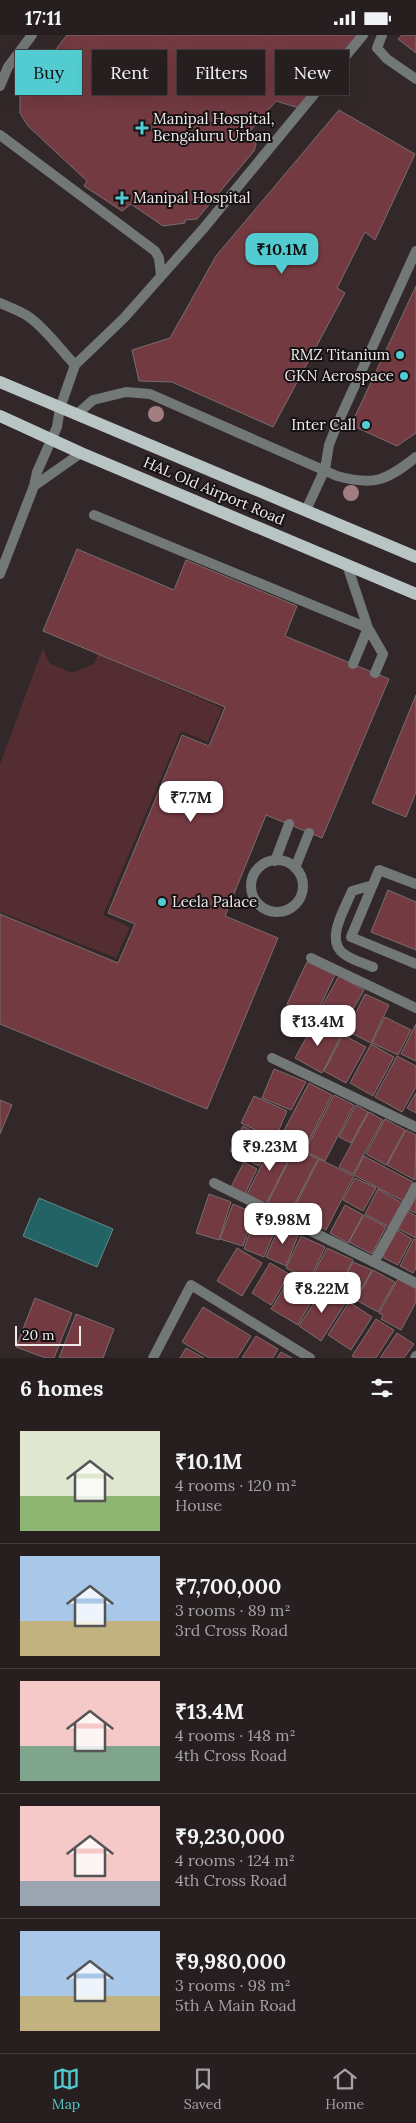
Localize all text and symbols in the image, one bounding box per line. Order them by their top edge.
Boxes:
text: 17:11 [25,6,62,30]
chip: Buy [15,50,82,95]
chip: Rent [92,50,167,95]
chip: Filters [177,50,265,95]
chip: New [275,50,349,95]
place label: Manipal Hospital, Bengaluru Urban [153,109,274,145]
marker: Manipal Hospital, Bengaluru Urban [135,121,149,135]
place label: Manipal Hospital [133,188,251,207]
marker: Manipal Hospital [115,191,129,205]
pin: ₹10.1M [241,233,323,275]
text: ₹10.1M [256,239,308,259]
place label: RMZ Titanium [290,345,390,364]
marker: RMZ Titanium [394,349,406,361]
place label: GKN Aerospace [285,366,394,385]
marker: GKN Aerospace [398,370,410,382]
place label: Inter Call [291,415,356,434]
marker: Inter Call [360,419,372,431]
street label: HAL Old Airport Road [141,452,288,529]
pin: ₹7.7M [156,781,226,823]
text: ₹7.7M [170,787,212,807]
place label: Leela Palace [172,892,257,911]
marker: Leela Palace [156,896,168,908]
pin: ₹13.4M [277,1005,359,1047]
text: ₹13.4M [292,1011,344,1031]
pin: ₹9.23M [229,1129,311,1172]
text: ₹9.23M [243,1136,297,1156]
pin: ₹9.98M [242,1203,324,1245]
text: ₹9.98M [255,1209,311,1229]
pin: ₹8.22M [281,1271,363,1314]
text: ₹8.22M [295,1278,349,1298]
scale bar [15,1323,81,1346]
text: 20 m [22,1326,54,1344]
icon: filters [368,1374,396,1402]
text: 6 homes [20,1375,103,1402]
text: ₹10.1M [175,1448,242,1475]
icon: home [60,1451,120,1511]
text: 4 rooms · 120 m² [175,1475,297,1495]
text: House [175,1495,222,1515]
text: ₹7,700,000 [175,1573,281,1600]
icon: home [60,1576,120,1636]
text: 3 rooms · 89 m² [175,1600,291,1620]
text: 3rd Cross Road [175,1620,288,1640]
text: ₹13.4M [175,1698,244,1725]
icon: home [60,1701,120,1761]
text: 4 rooms · 148 m² [175,1725,296,1745]
text: 4th Cross Road [175,1745,287,1765]
text: ₹9,230,000 [175,1823,285,1850]
icon: home [60,1826,120,1886]
text: 4 rooms · 124 m² [175,1850,295,1870]
text: 4th Cross Road [175,1870,287,1890]
text: ₹9,980,000 [175,1948,286,1975]
icon: home [60,1951,120,2011]
text: 3 rooms · 98 m² [175,1975,291,1995]
text: 5th A Main Road [175,1995,296,2015]
tab: Map [52,2065,80,2113]
tab: Saved [184,2065,222,2113]
tab: Home [325,2065,364,2113]

